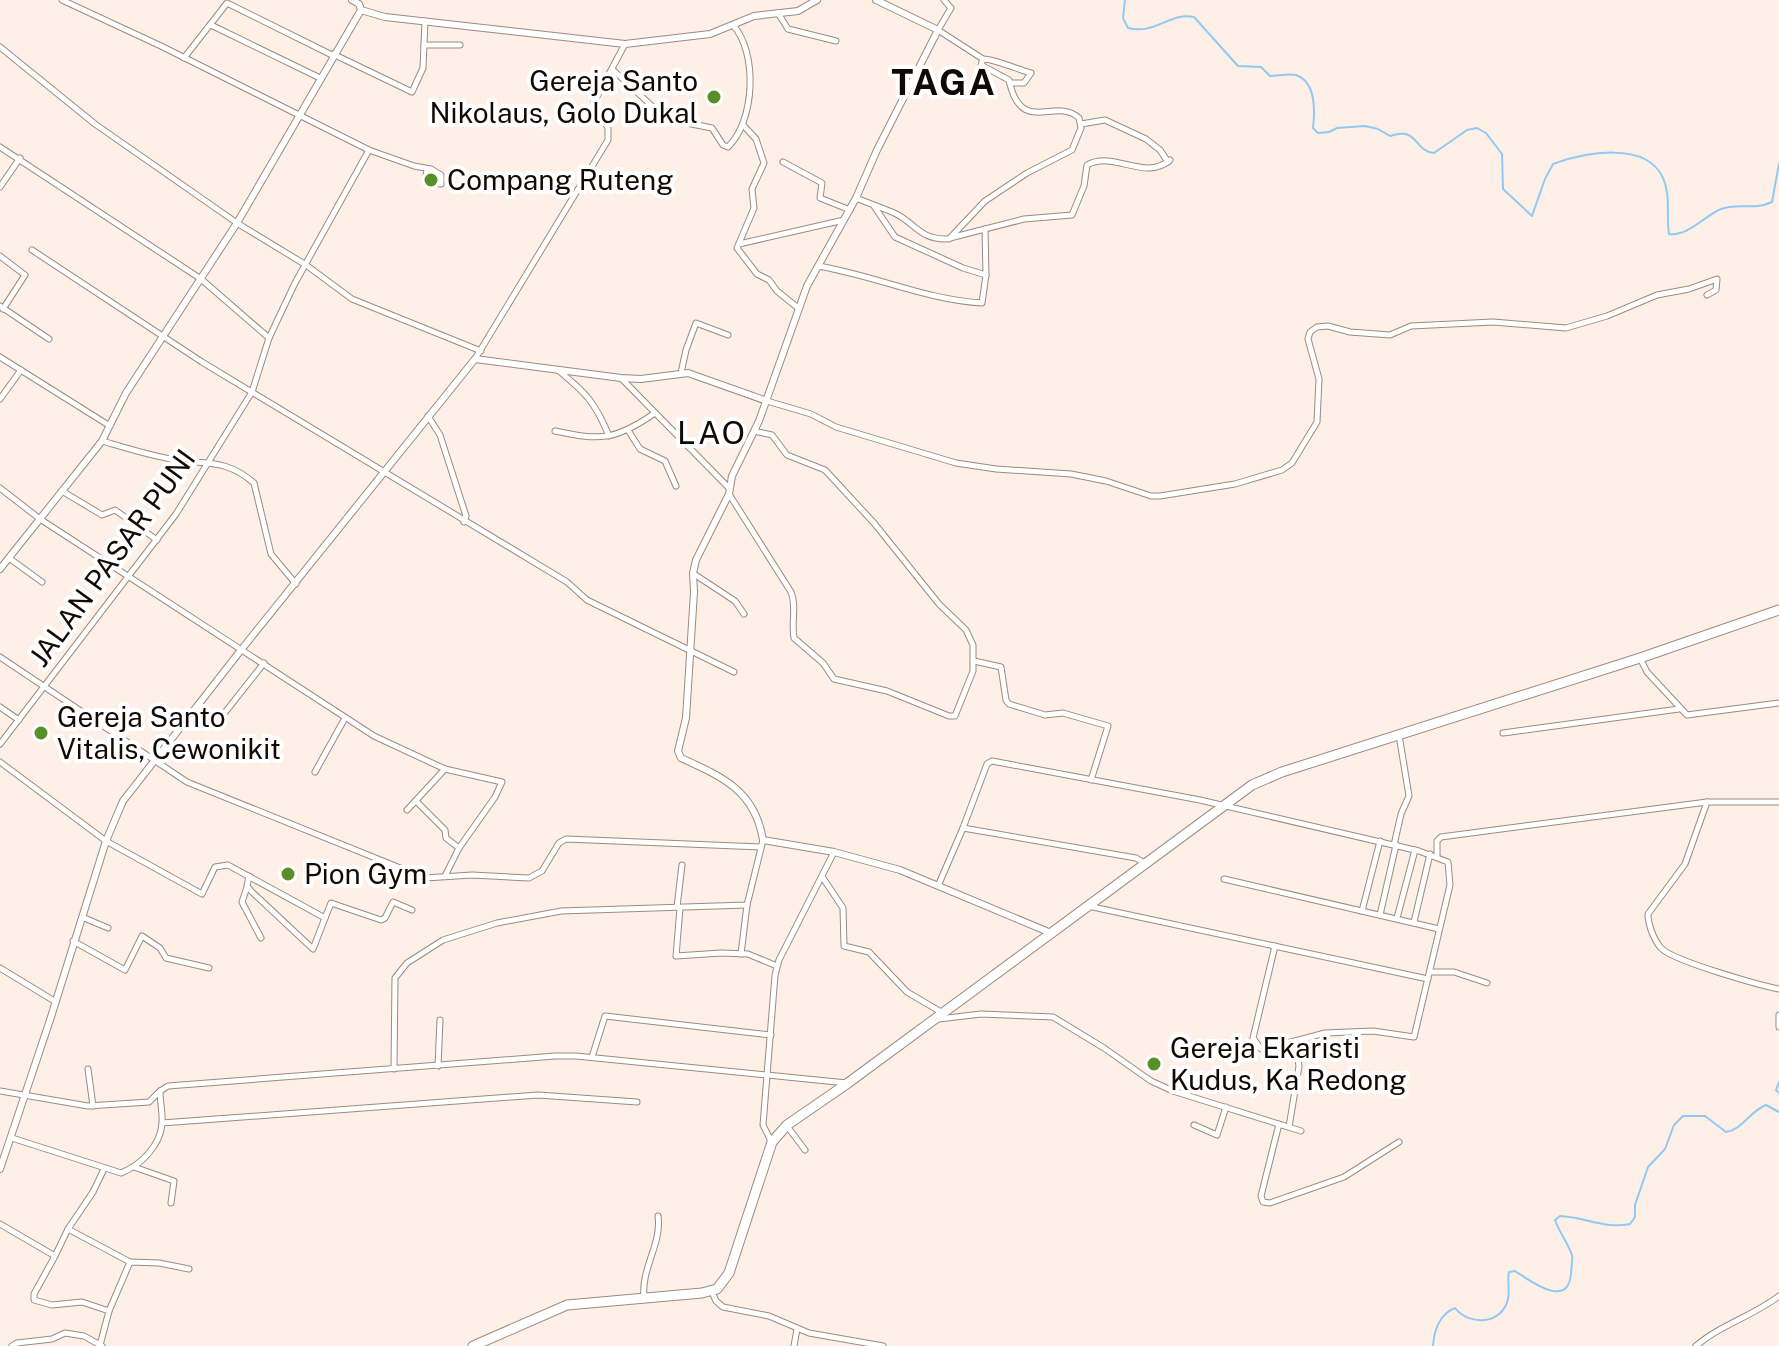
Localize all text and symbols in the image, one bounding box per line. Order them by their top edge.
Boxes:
district label: TAGA [891,61,997,103]
place label: Gereja Santo Nikolaus, Golo Dukal [429,64,698,129]
marker: Gereja Santo Nikolaus, Golo Dukal [705,88,723,106]
place label: Compang Ruteng [447,163,674,196]
marker: Compang Ruteng [422,171,440,189]
district label: LAO [677,414,747,451]
street label: JALAN PASAR PUNI [22,443,201,673]
place label: Gereja Santo Vitalis, Cewonikit [57,700,281,765]
marker: Gereja Santo Vitalis, Cewonikit [32,724,50,742]
place label: Pion Gym [304,857,427,890]
marker: Pion Gym [279,865,297,883]
place label: Gereja Ekaristi Kudus, Ka Redong [1170,1031,1407,1096]
marker: Gereja Ekaristi Kudus, Ka Redong [1145,1055,1163,1073]

